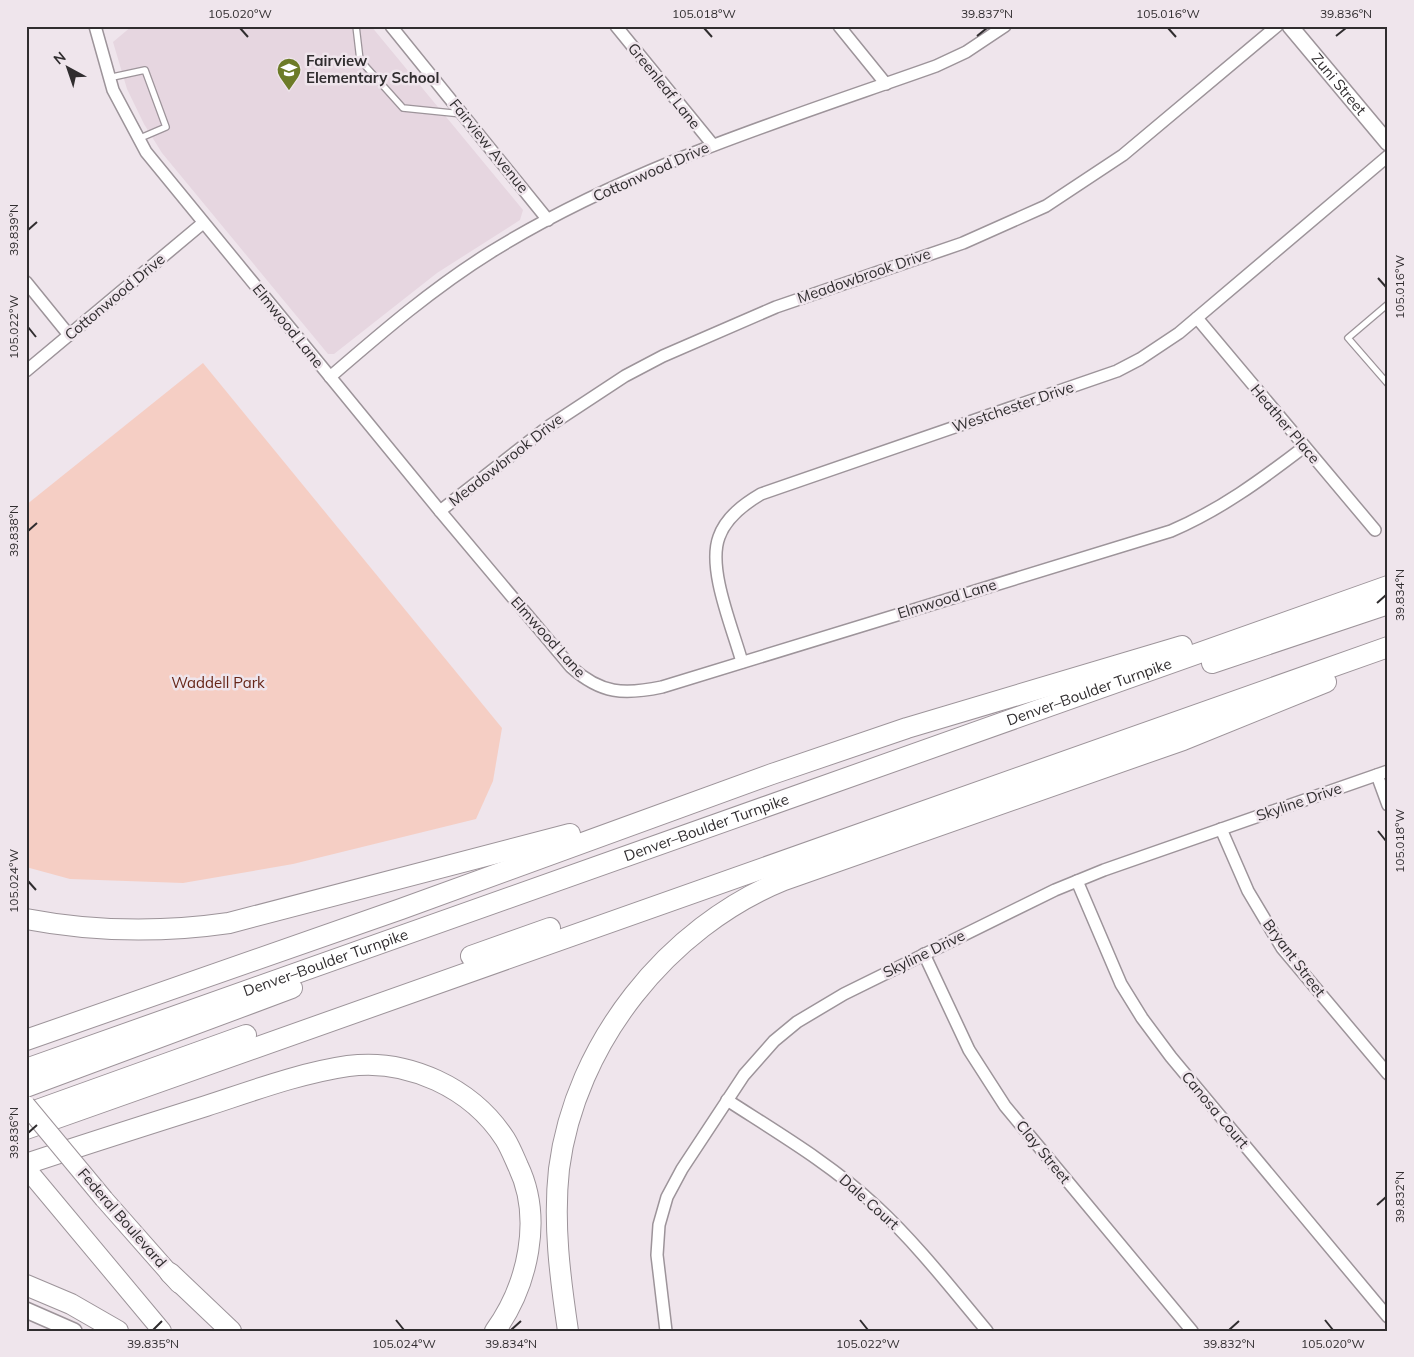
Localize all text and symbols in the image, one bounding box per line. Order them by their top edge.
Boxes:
text: 105.020°W [208,6,272,21]
text: 105.018°W [672,6,736,21]
text: 39.837°N [961,6,1013,21]
text: 105.016°W [1136,6,1200,21]
text: 39.836°N [1320,6,1372,21]
street label: Greenleaf Lane [624,39,705,133]
north arrow [42,42,92,92]
text: N [50,48,69,68]
street label: Zuni Street [1308,49,1371,119]
place label: Fairview Elementary School [306,51,439,87]
school or university icon: Fairview Elementary School [276,57,302,91]
street label: Fairview Avenue [446,95,533,197]
street label: Cottonwood Drive [590,137,712,206]
text: 39.839°N [6,204,21,256]
street label: Meadowbrook Drive [795,244,933,307]
street label: Cottonwood Drive [61,249,169,344]
text: 105.016°W [1392,255,1407,319]
street label: Elmwood Lane [249,280,328,372]
text: 105.022°W [6,295,21,359]
street label: Westchester Drive [950,377,1076,436]
street label: Heather Place [1247,380,1324,467]
street label: Meadowbrook Drive [445,409,567,510]
text: 39.838°N [6,505,21,557]
text: 39.834°N [1392,569,1407,621]
street label: Elmwood Lane [895,574,999,623]
street label: Elmwood Lane [507,592,590,681]
street label: Denver–Boulder Turnpike [1004,654,1174,729]
park label: Waddell Park [171,673,265,692]
street label: Skyline Drive [1254,778,1344,825]
street label: Denver–Boulder Turnpike [621,789,791,865]
text: 105.018°W [1392,809,1407,873]
text: 105.024°W [6,849,21,913]
street label: Bryant Street [1259,915,1330,1000]
street label: Denver–Boulder Turnpike [241,924,411,1000]
street label: Skyline Drive [880,925,968,982]
street label: Canosa Court [1178,1067,1253,1152]
text: 39.836°N [6,1107,21,1159]
street label: Clay Street [1012,1116,1075,1187]
street label: Federal Boulevard [74,1164,171,1271]
street label: Dale Court [836,1170,903,1233]
text: 39.832°N [1392,1171,1407,1223]
text: 39.835°N [127,1336,179,1351]
text: 105.024°W [372,1336,436,1351]
text: 39.834°N [485,1336,537,1351]
text: 105.022°W [836,1336,900,1351]
text: 39.832°N [1203,1336,1255,1351]
text: 105.020°W [1301,1336,1365,1351]

